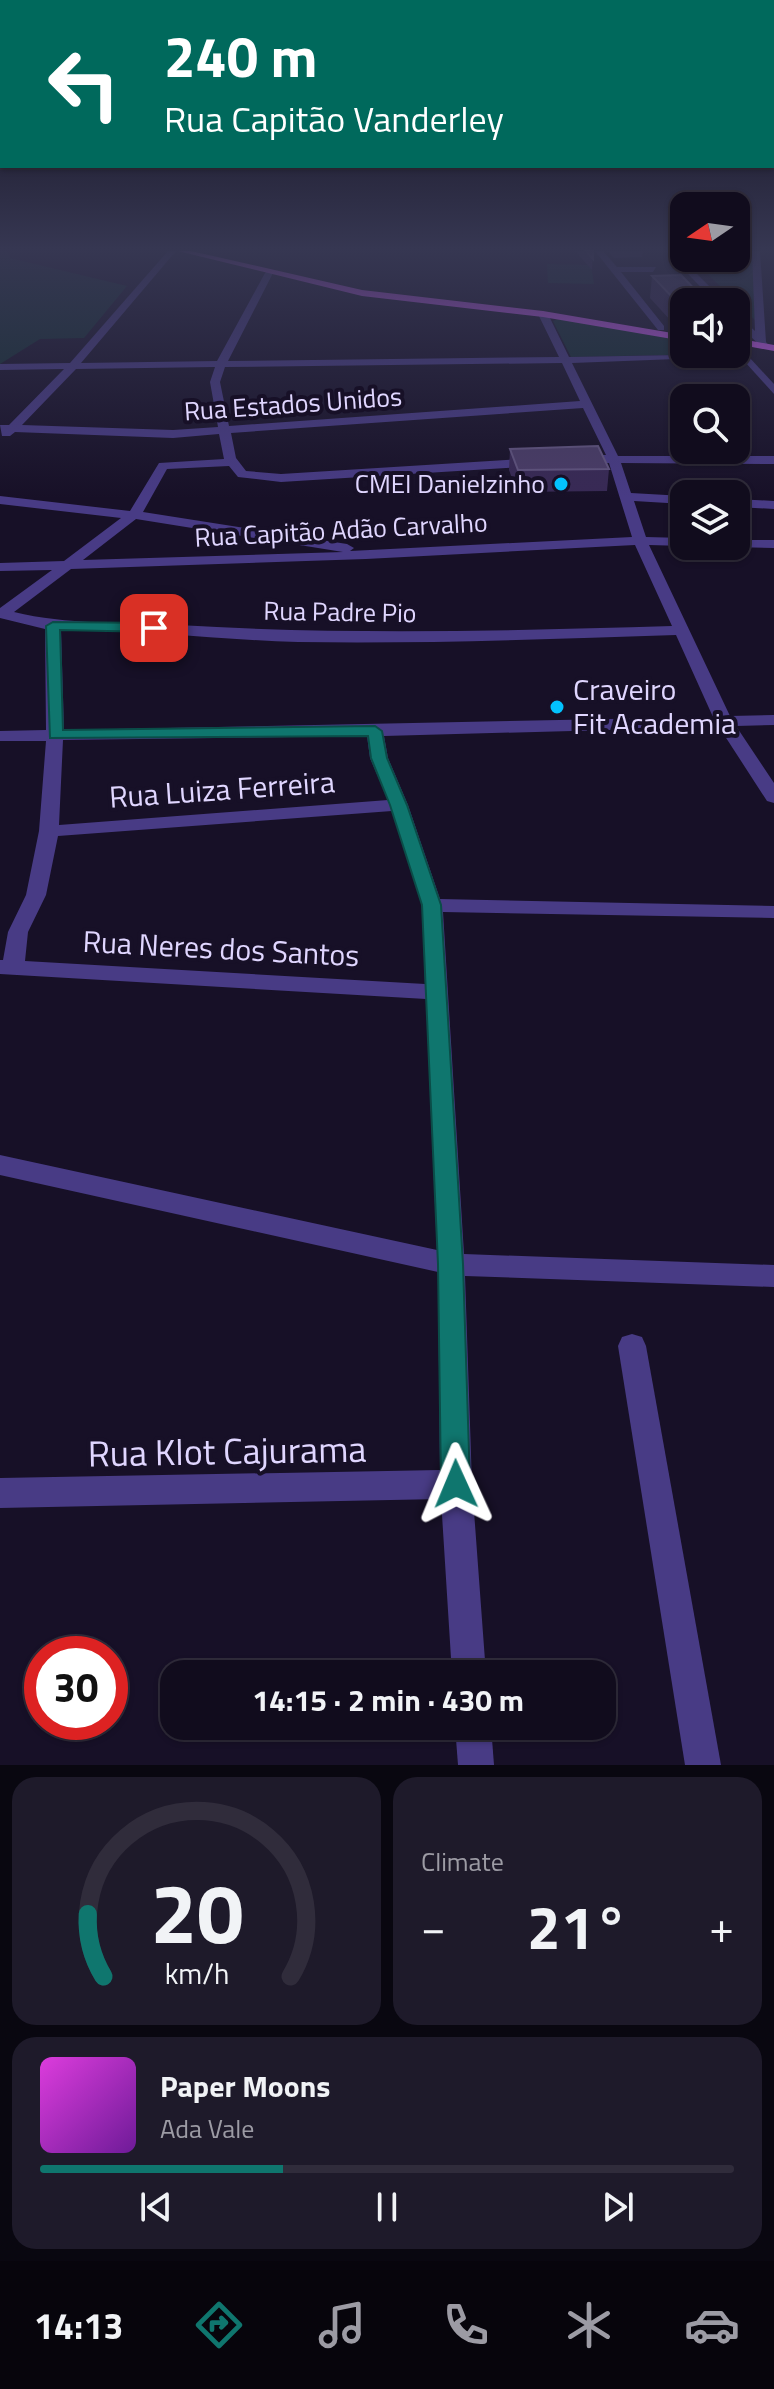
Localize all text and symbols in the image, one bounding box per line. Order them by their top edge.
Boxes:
text: 240 m [164,14,317,99]
icon: left [32,32,136,136]
text: Rua Capitão Vanderley [164,91,504,146]
north arrow [670,192,750,272]
map controls [670,192,750,560]
button: sound [670,288,750,368]
street label: Rua Estados Unidos [183,376,403,431]
button: search [670,384,750,464]
place label: CMEI Danielzinho [355,464,545,503]
marker: CMEI Danielzinho [552,475,570,493]
button: layers [670,480,750,560]
street label: Rua Capitão Adão Carvalho [193,502,489,557]
street label: Rua Padre Pio [263,591,417,632]
pin [120,594,188,662]
icon: arrive [132,606,176,650]
place label: Craveiro Fit Academia [573,666,736,746]
marker: Craveiro Fit Academia [548,698,566,716]
street label: Rua Luiza Ferreira [108,758,336,820]
street label: Rua Neres dos Santos [82,918,361,978]
street label: Rua Klot Cajurama [87,1421,367,1480]
position arrow [414,1442,498,1526]
speed limit sign: 30 [24,1636,128,1740]
text: 14:15 · 2 min · 430 m [252,1677,524,1723]
text: Climate [421,1842,504,1881]
text: 20 [150,1849,243,1975]
text: 21° [527,1881,628,1972]
text: − [421,1893,446,1960]
text: + [709,1893,734,1960]
text: km/h [164,1952,229,1995]
text: Paper Moons [160,2063,330,2109]
text: Ada Vale [160,2109,254,2148]
icon: previous [134,2185,178,2229]
icon: pause [365,2185,409,2229]
icon: next [596,2185,640,2229]
icon: directions [191,2297,247,2353]
icon: music [314,2297,370,2353]
icon: phone [438,2297,494,2353]
icon: climate [561,2297,617,2353]
icon: car [684,2297,740,2353]
text: 14:13 [34,2298,124,2353]

